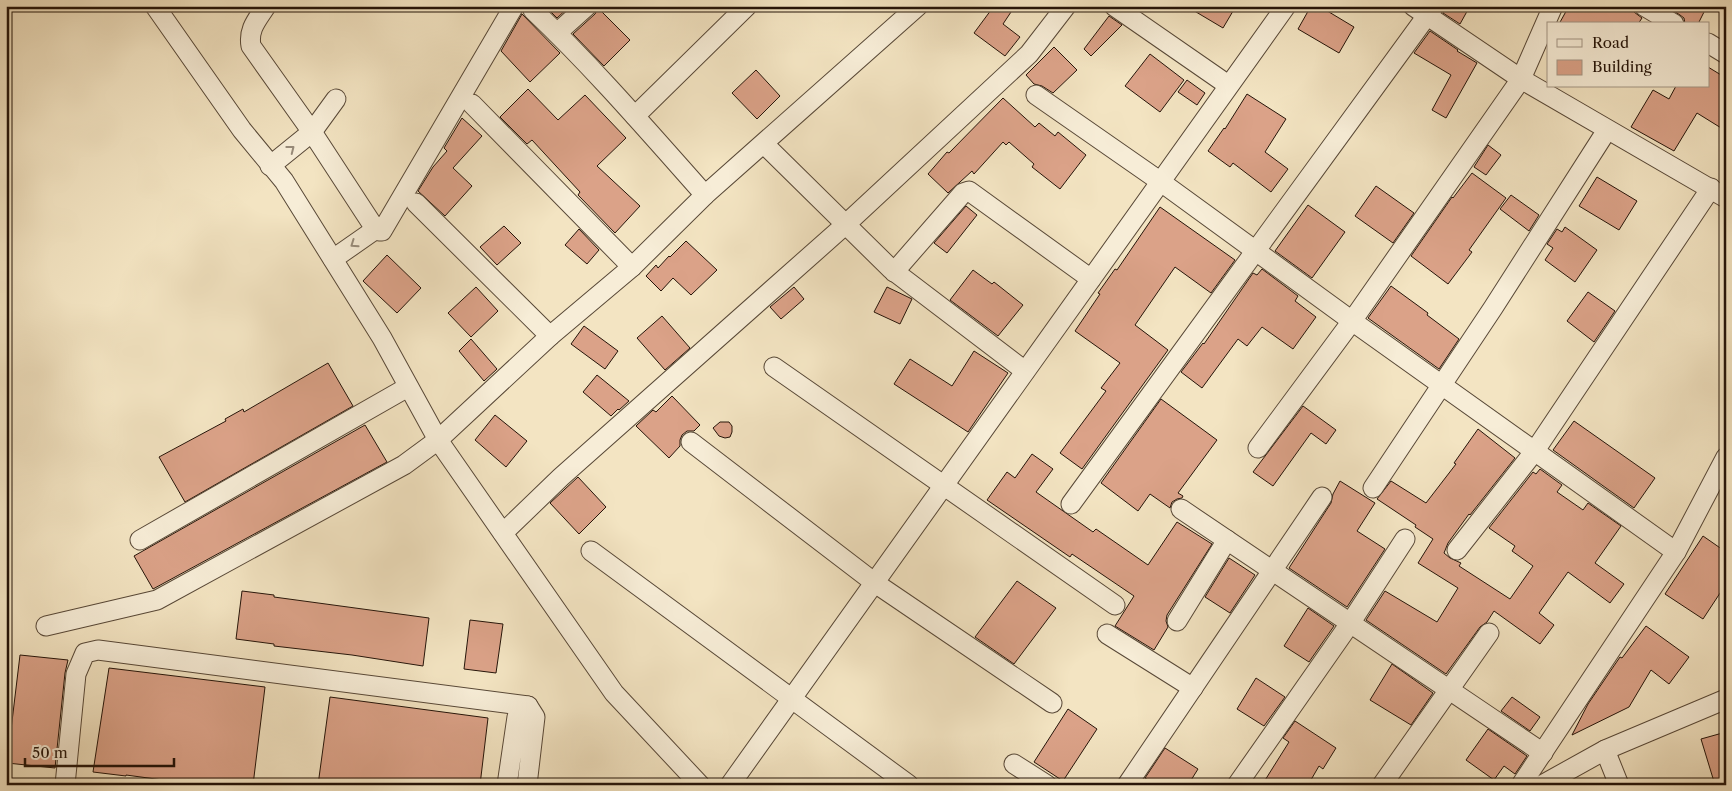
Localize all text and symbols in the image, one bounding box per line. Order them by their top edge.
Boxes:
legend [1547,22,1710,88]
text: Road [1592,33,1629,52]
text: Building [1592,57,1652,76]
one-way arrow [285,147,294,155]
one-way arrow [351,238,360,247]
scale bar [25,736,174,768]
text: 50 m [32,743,68,762]

